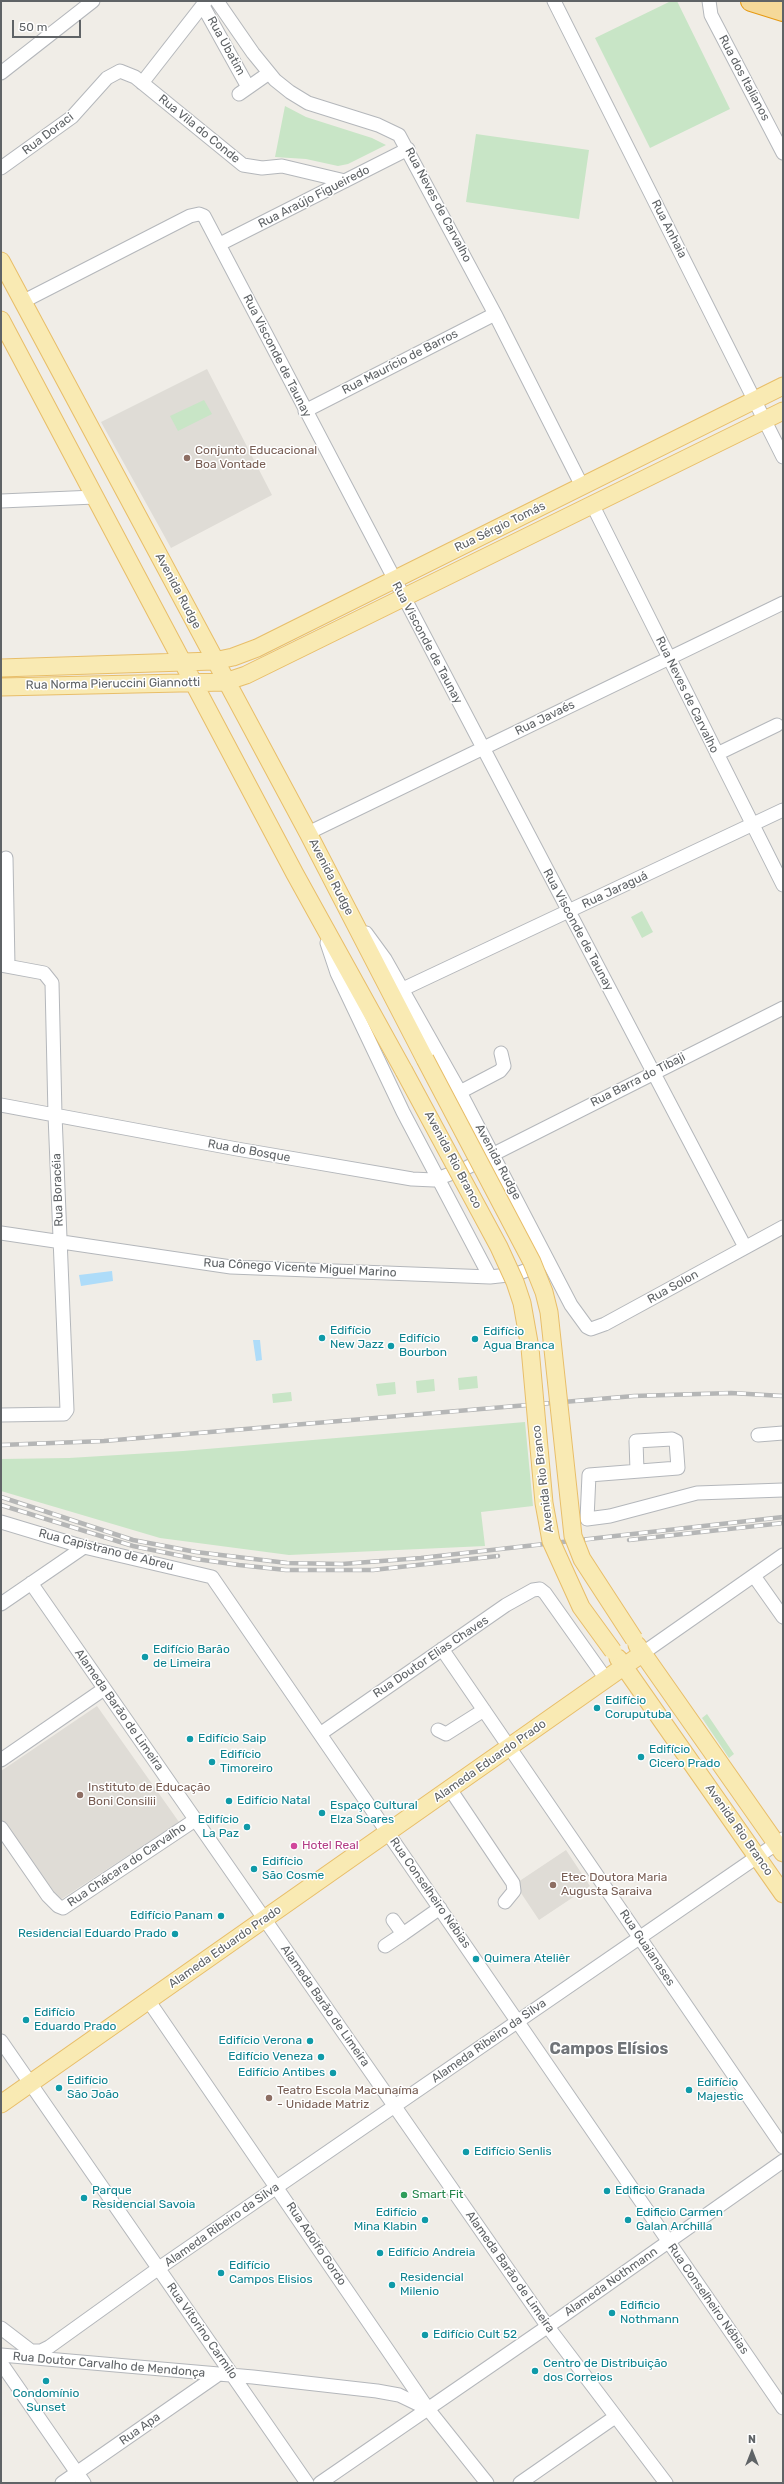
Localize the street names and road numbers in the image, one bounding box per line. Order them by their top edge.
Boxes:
street label: Rua Ubatim [204,14,248,78]
street label: Rua dos Italianos [715,33,773,123]
street label: Rua Vila do Conde [155,92,243,166]
street label: Rua Doraci [20,110,76,158]
street label: Rua Neves de Carvalho [402,145,474,265]
street label: Rua Araújo Figueiredo [256,163,372,231]
street label: Rua Anhaia [648,197,690,261]
street label: Rua Visconde de Taunay [240,292,314,420]
street label: Rua Maurício de Barros [340,326,460,398]
street label: Rua Sérgio Tomás [452,499,548,555]
street label: Avenida Rudge [152,551,204,631]
street label: Rua Visconde de Taunay [389,580,465,706]
street label: Rua Neves de Carvalho [653,634,721,756]
street label: Rua Norma Pieruccini Giannotti [26,675,200,693]
street label: Rua Javaés [513,697,577,739]
street label: Avenida Rudge [306,836,356,918]
street label: Rua Visconde de Taunay [540,867,616,993]
street label: Rua Jaraguá [580,868,650,912]
street label: Rua Barra do Tibaji [588,1050,688,1110]
street label: Avenida Rio Branco [421,1109,485,1211]
street label: Avenida Rudge [472,1122,524,1202]
street label: Rua do Bosque [207,1137,291,1165]
street label: Rua Boracéia [50,1153,66,1227]
street label: Rua Cônego Vicente Miguel Marino [203,1256,397,1280]
street label: Rua Solon [645,1267,701,1307]
street label: Avenida Rio Branco [529,1424,557,1534]
street label: Rua Capistrano de Abreu [37,1526,175,1574]
street label: Rua Doutor Elias Chaves [371,1613,491,1701]
street label: Alameda Barão de Limeira [71,1646,167,1774]
street label: Alameda Eduardo Prado [431,1717,549,1805]
street label: Avenida Rio Branco [702,1782,776,1878]
street label: Rua Chácara do Carvalho [65,1820,189,1910]
street label: Rua Conselheiro Nébias [386,1835,474,1951]
street label: Alameda Eduardo Prado [166,1903,284,1991]
street label: Rua Guaianases [616,1907,678,1989]
street label: Alameda Barão de Limeira [277,1942,373,2070]
street label: Alameda Ribeiro da Silva [429,1996,549,2086]
street label: Alameda Ribeiro da Silva [162,2180,282,2270]
street label: Rua Adolfo Gordo [283,2200,349,2288]
street label: Alameda Barão de Limeira [462,2208,558,2336]
street label: Rua Conselheiro Nébias [664,2241,752,2357]
street label: Alameda Nothmann [562,2244,660,2320]
street label: Rua Vitorino Carmilo [163,2280,241,2382]
street label: Rua Doutor Carvalho de Mendonça [12,2349,206,2381]
street label: Rua Apa [117,2410,163,2448]

